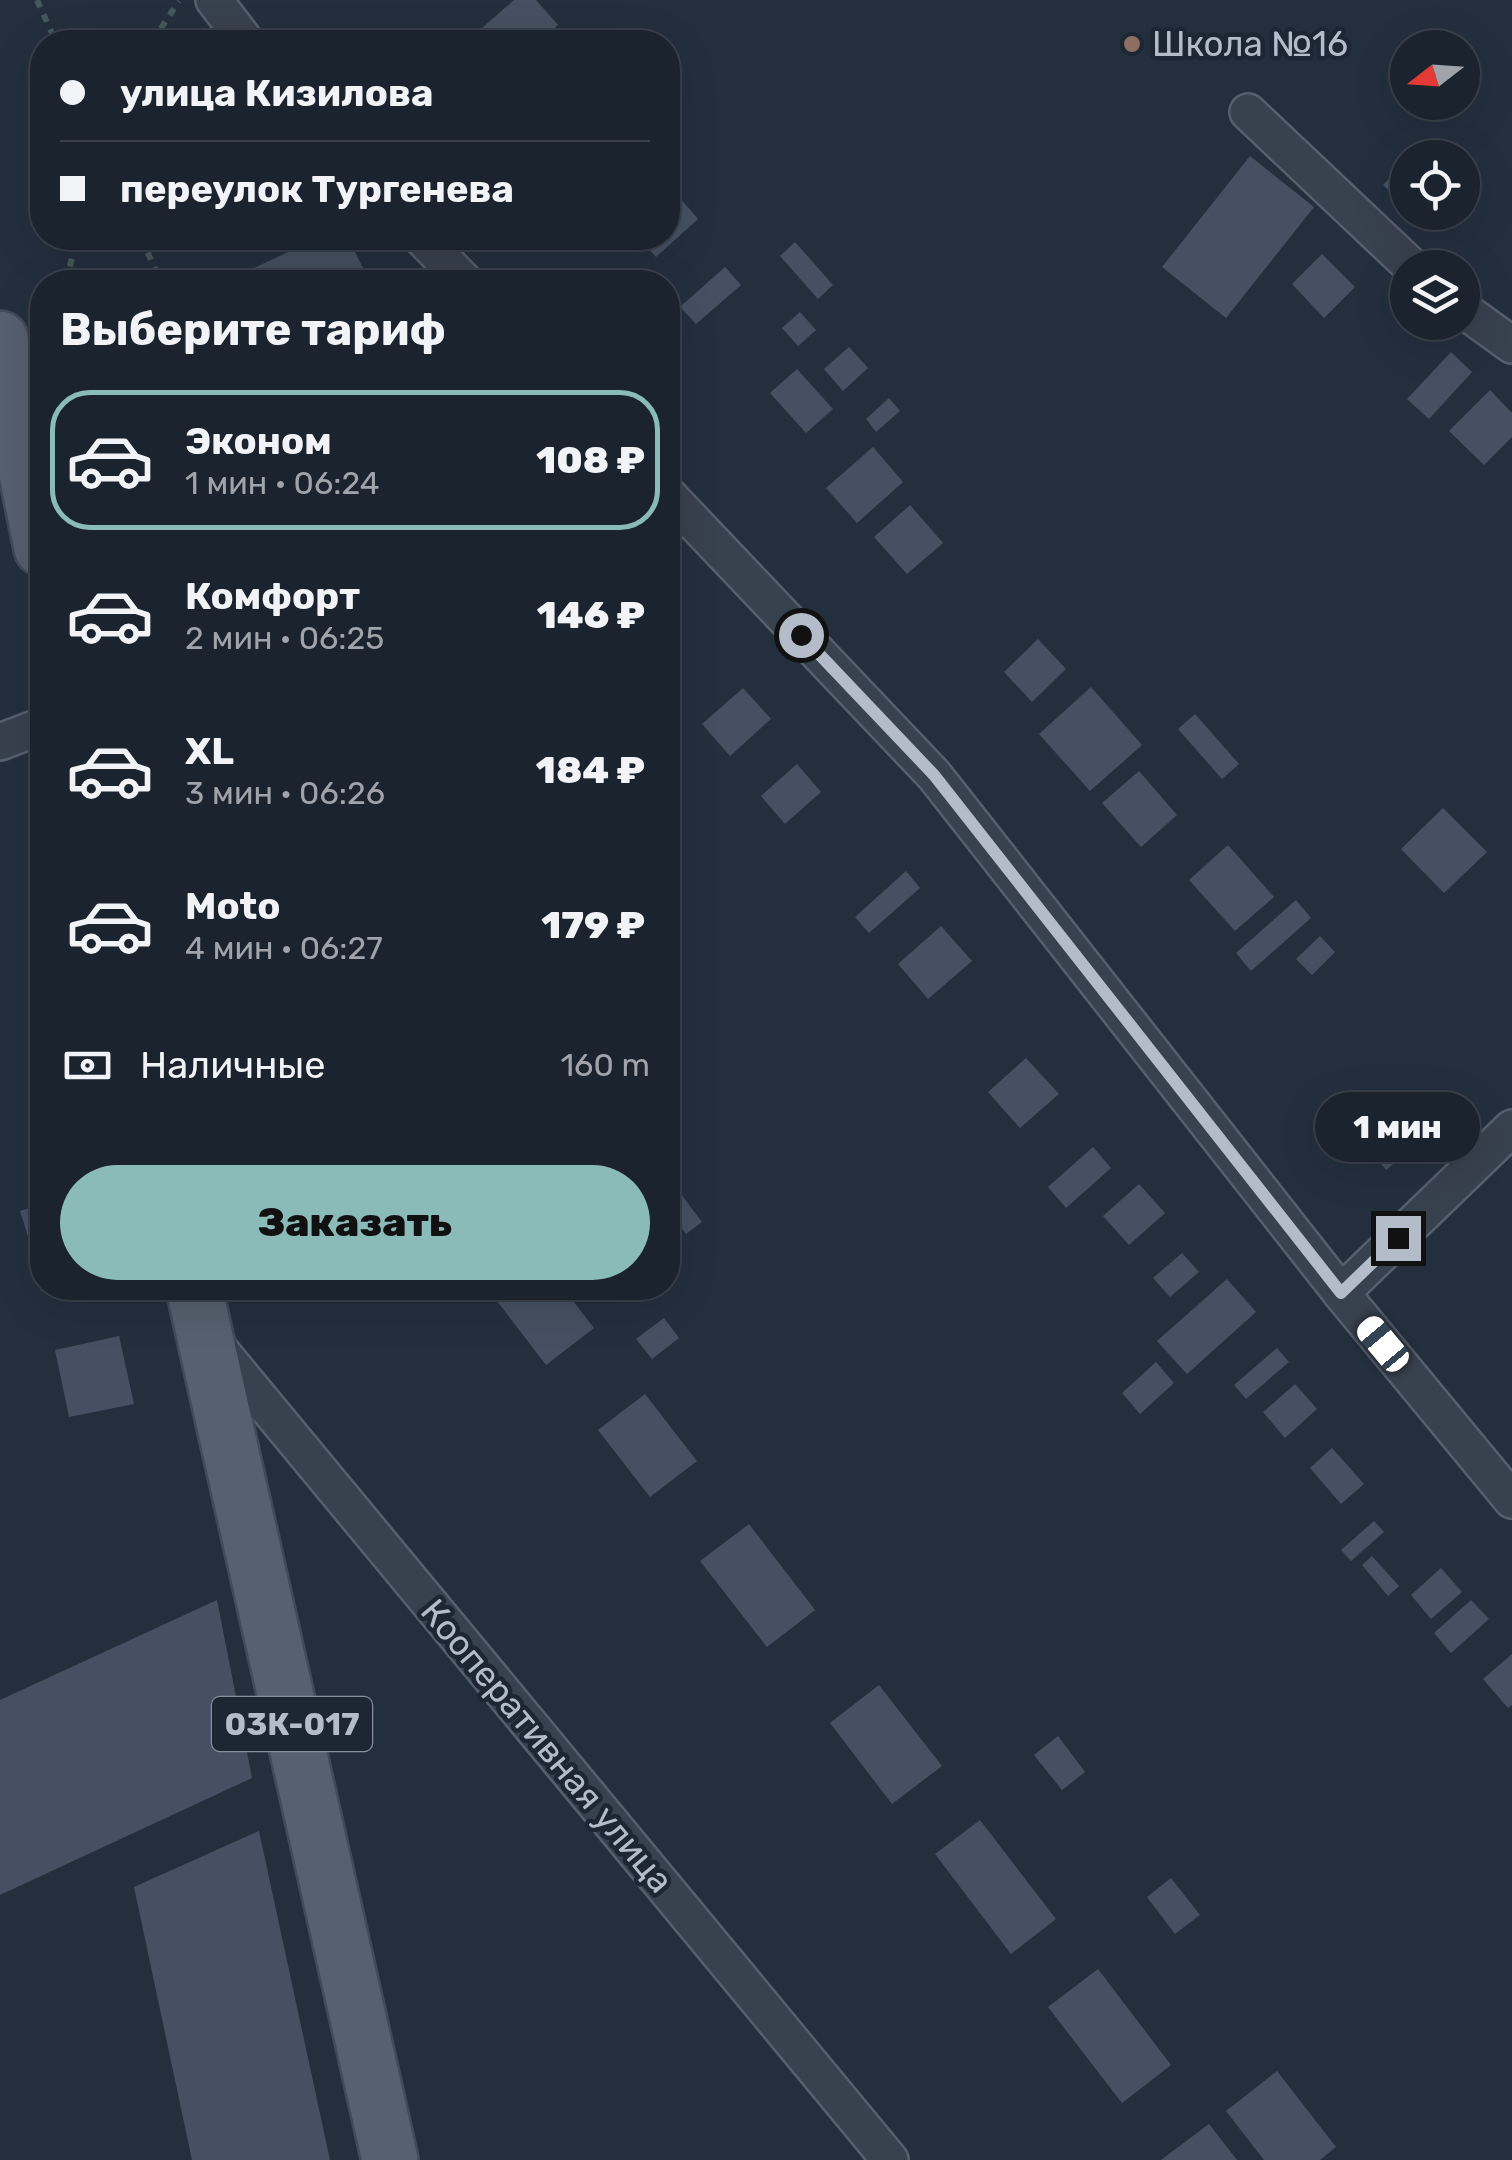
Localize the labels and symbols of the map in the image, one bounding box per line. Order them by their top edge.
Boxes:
place label: Школа №16 [1152,23,1348,65]
north arrow [1390,30,1480,120]
marker: Школа №16 [1121,33,1143,55]
route start [779,613,824,658]
callout: 1 мин [1316,1093,1480,1163]
route end [1376,1216,1421,1261]
car [1352,1311,1414,1377]
street label: Кооперативная улица [412,1591,682,1901]
road number: 03К-017 [212,1697,372,1751]

